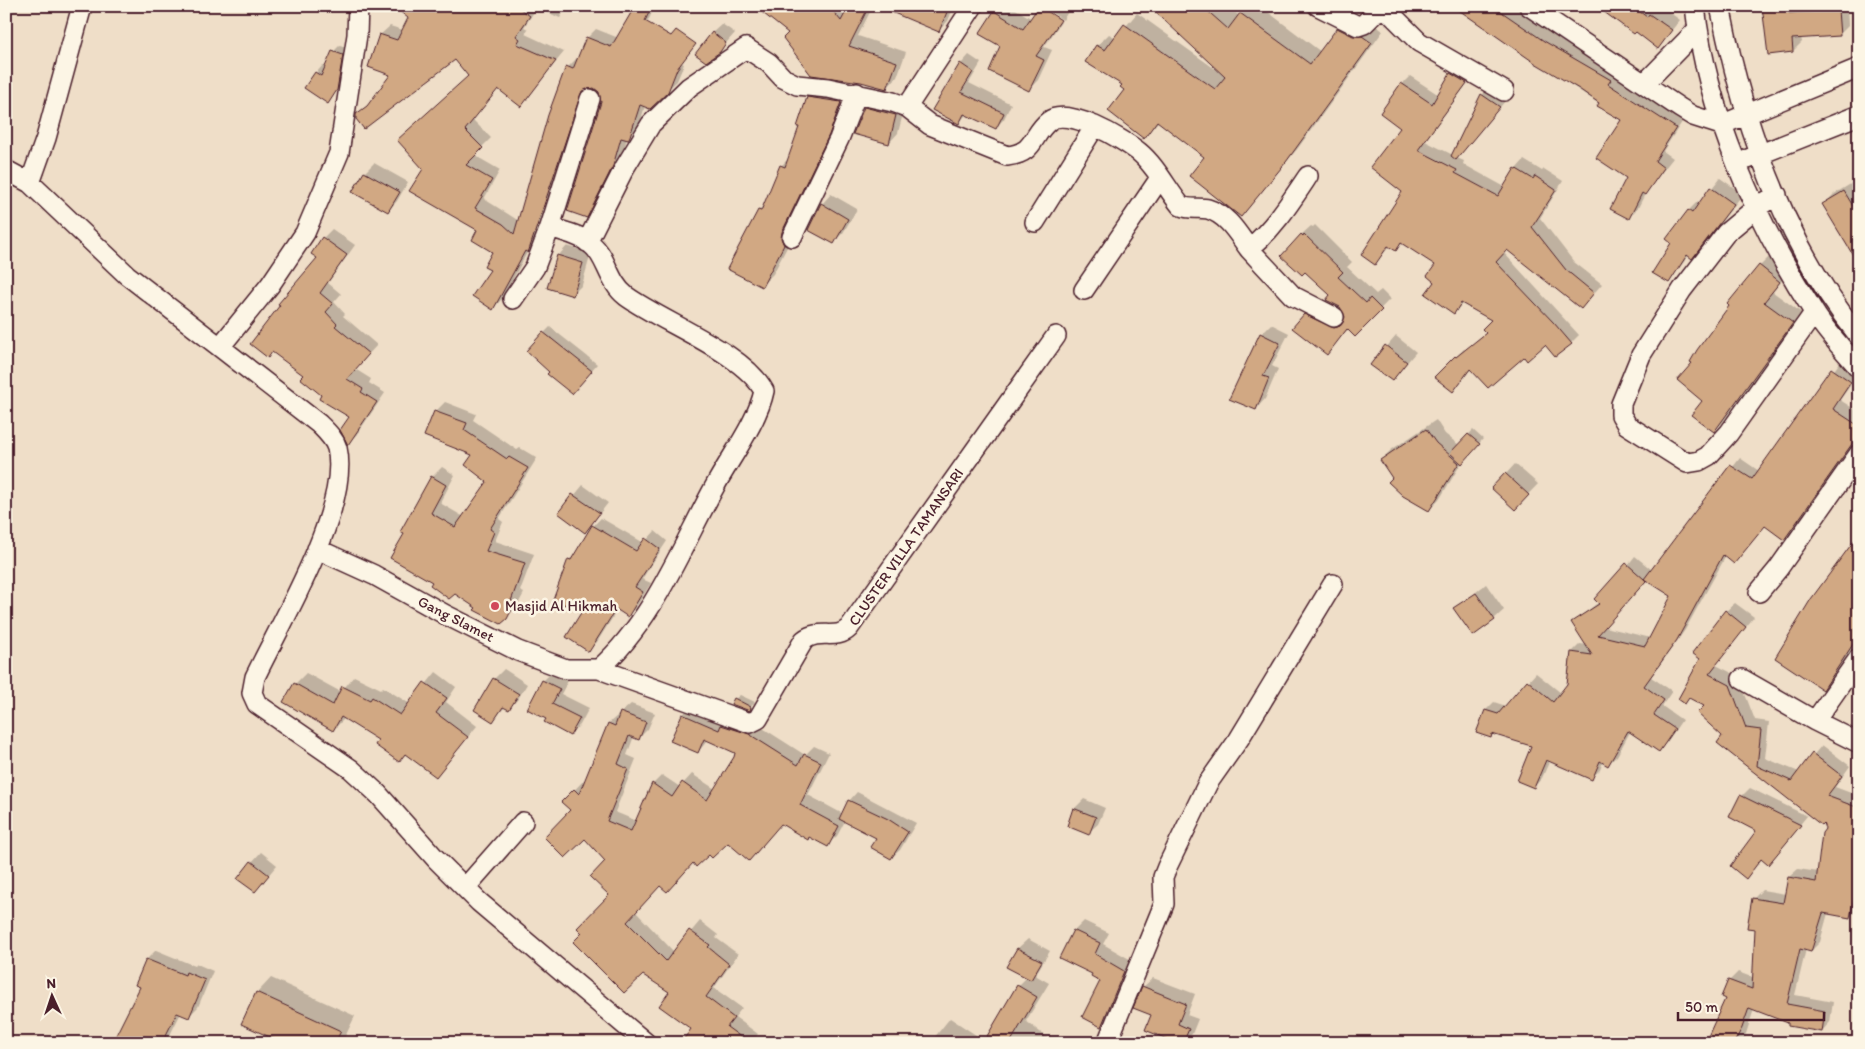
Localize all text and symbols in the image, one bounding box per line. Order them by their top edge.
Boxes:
street label: CLUSTER VILLA TAMANSARI [845,465,967,629]
street label: Gang Slamet [415,592,497,646]
place label: Masjid Al Hikmah [505,597,618,615]
marker: Masjid Al Hikmah [489,600,501,612]
north arrow [28,972,78,1022]
text: N [46,975,57,992]
scale bar [1678,989,1824,1021]
text: 50 m [1685,998,1718,1016]

